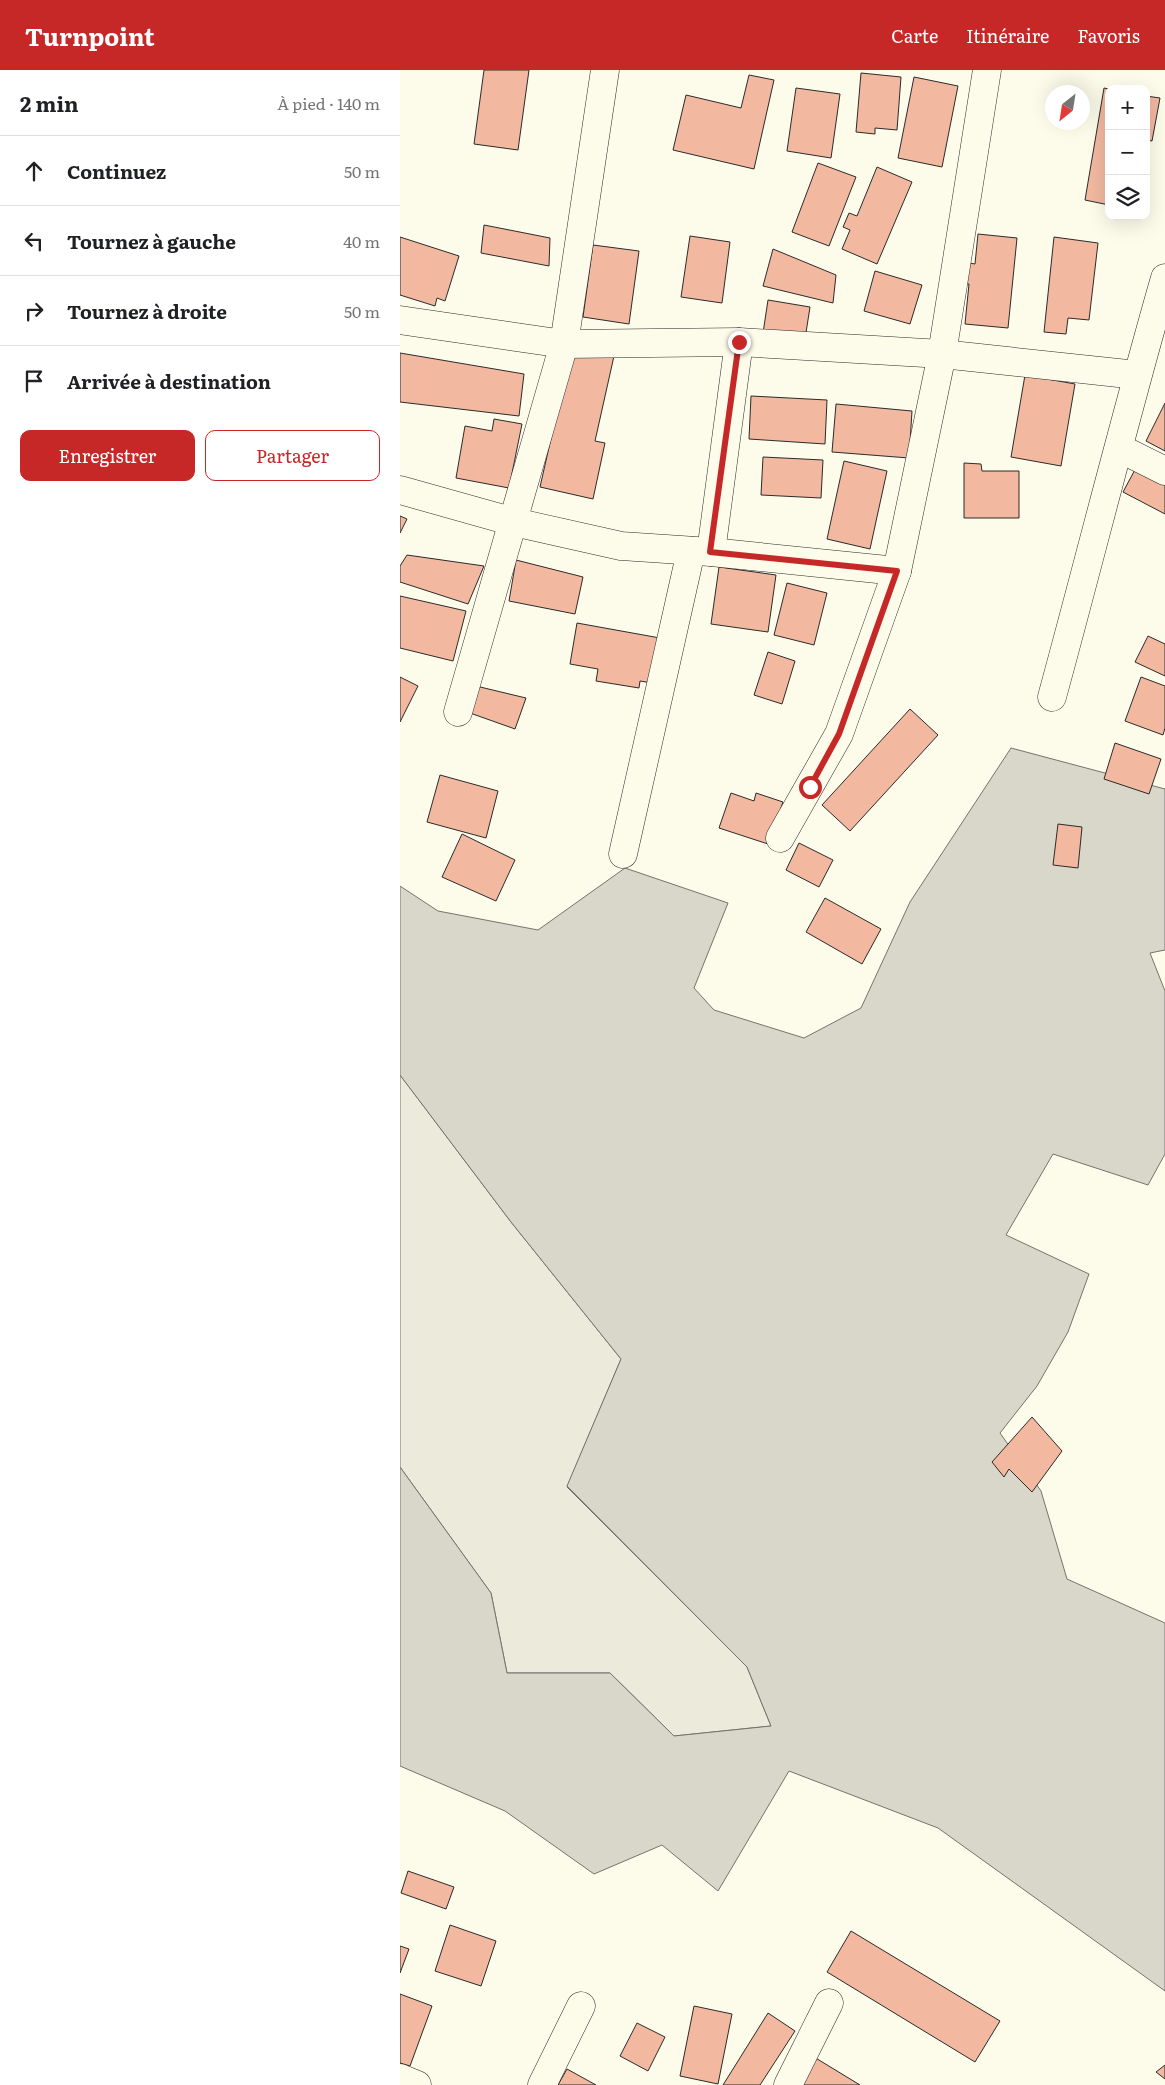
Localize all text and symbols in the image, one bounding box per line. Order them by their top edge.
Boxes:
text: Turnpoint [25,18,155,53]
text: Carte [891,22,938,49]
text: Itinéraire [966,22,1049,49]
text: Favoris [1077,22,1140,49]
north arrow [1045,85,1090,130]
map controls [1105,85,1150,220]
button: + [1105,85,1150,130]
text: 2 min [20,87,79,118]
text: À pied · 140 m [277,91,380,115]
button: − [1105,130,1150,175]
icon: ahead [20,157,48,185]
text: Continuez [67,157,166,185]
text: 50 m [344,159,380,183]
button: layers [1105,175,1150,220]
icon: left [20,227,48,255]
text: Tournez à gauche [67,227,236,255]
text: 40 m [343,229,380,253]
icon: right [20,297,48,325]
text: Tournez à droite [67,297,227,325]
text: 50 m [344,299,380,323]
route end [728,331,751,354]
icon: arrive [20,367,48,395]
text: Arrivée à destination [67,367,271,395]
button: Enregistrer [20,430,195,481]
button: Partager [205,430,380,481]
route start [799,776,822,799]

